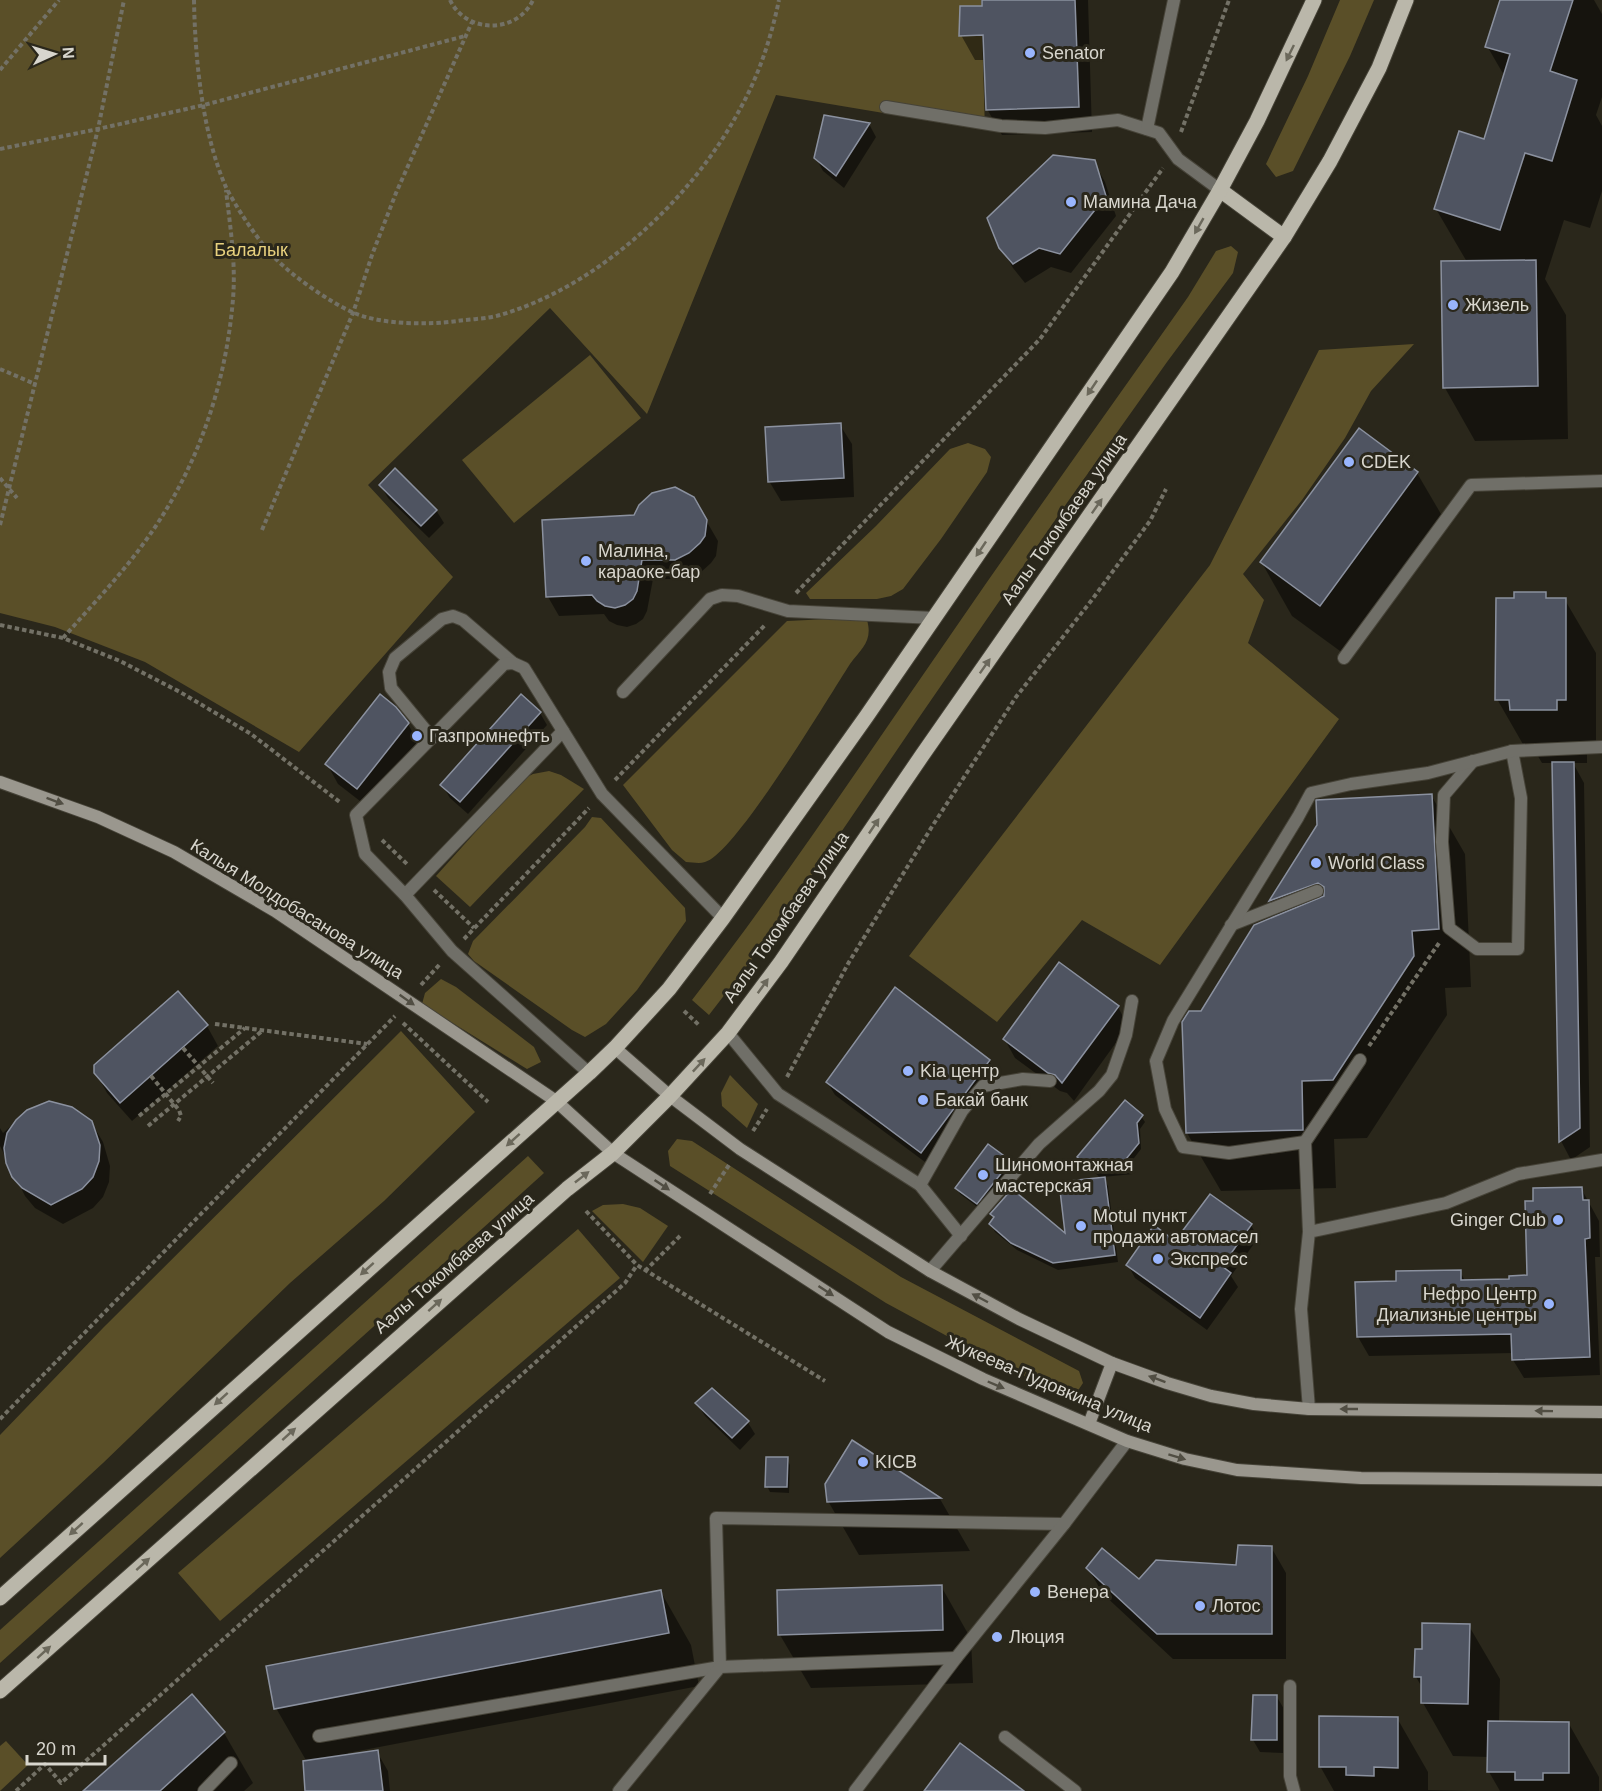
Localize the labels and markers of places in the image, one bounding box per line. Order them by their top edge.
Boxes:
place label: Senator [1042,43,1105,63]
marker: Senator [1023,46,1037,60]
place label: Мамина Дача [1083,192,1198,212]
marker: Мамина Дача [1064,195,1078,209]
place label: Жизель [1465,295,1529,315]
marker: Жизель [1446,298,1460,312]
place label: CDEK [1361,452,1411,472]
marker: CDEK [1342,455,1356,469]
place label: Малина, караоке-бар [598,541,700,582]
marker: Малина, караоке-бар [579,554,593,568]
place label: Газпромнефть [429,726,550,746]
marker: Газпромнефть [410,729,424,743]
place label: World Class [1328,853,1425,873]
marker: World Class [1309,856,1323,870]
place label: Kia центр [920,1061,999,1081]
marker: Kia центр [901,1064,915,1078]
place label: Бакай банк [935,1090,1028,1110]
marker: Бакай банк [916,1093,930,1107]
place label: Шиномонтажная мастерская [995,1155,1134,1196]
marker: Шиномонтажная мастерская [976,1168,990,1182]
place label: Motul пункт продажи автомасел [1093,1206,1259,1247]
place label: Ginger Club [1450,1210,1546,1230]
marker: Ginger Club [1551,1213,1565,1227]
marker: Motul пункт продажи автомасел [1074,1219,1088,1233]
place label: Экспресс [1170,1249,1248,1269]
marker: Экспресс [1151,1252,1165,1266]
place label: Нефро Центр Диализные центры [1377,1284,1537,1325]
marker: Нефро Центр Диализные центры [1542,1297,1556,1311]
place label: KICB [875,1452,917,1472]
marker: KICB [856,1455,870,1469]
place label: Венера [1047,1582,1110,1602]
marker: Венера [1028,1585,1042,1599]
place label: Лотос [1212,1596,1260,1616]
marker: Лотос [1193,1599,1207,1613]
place label: Люция [1009,1627,1064,1647]
marker: Люция [990,1630,1004,1644]

